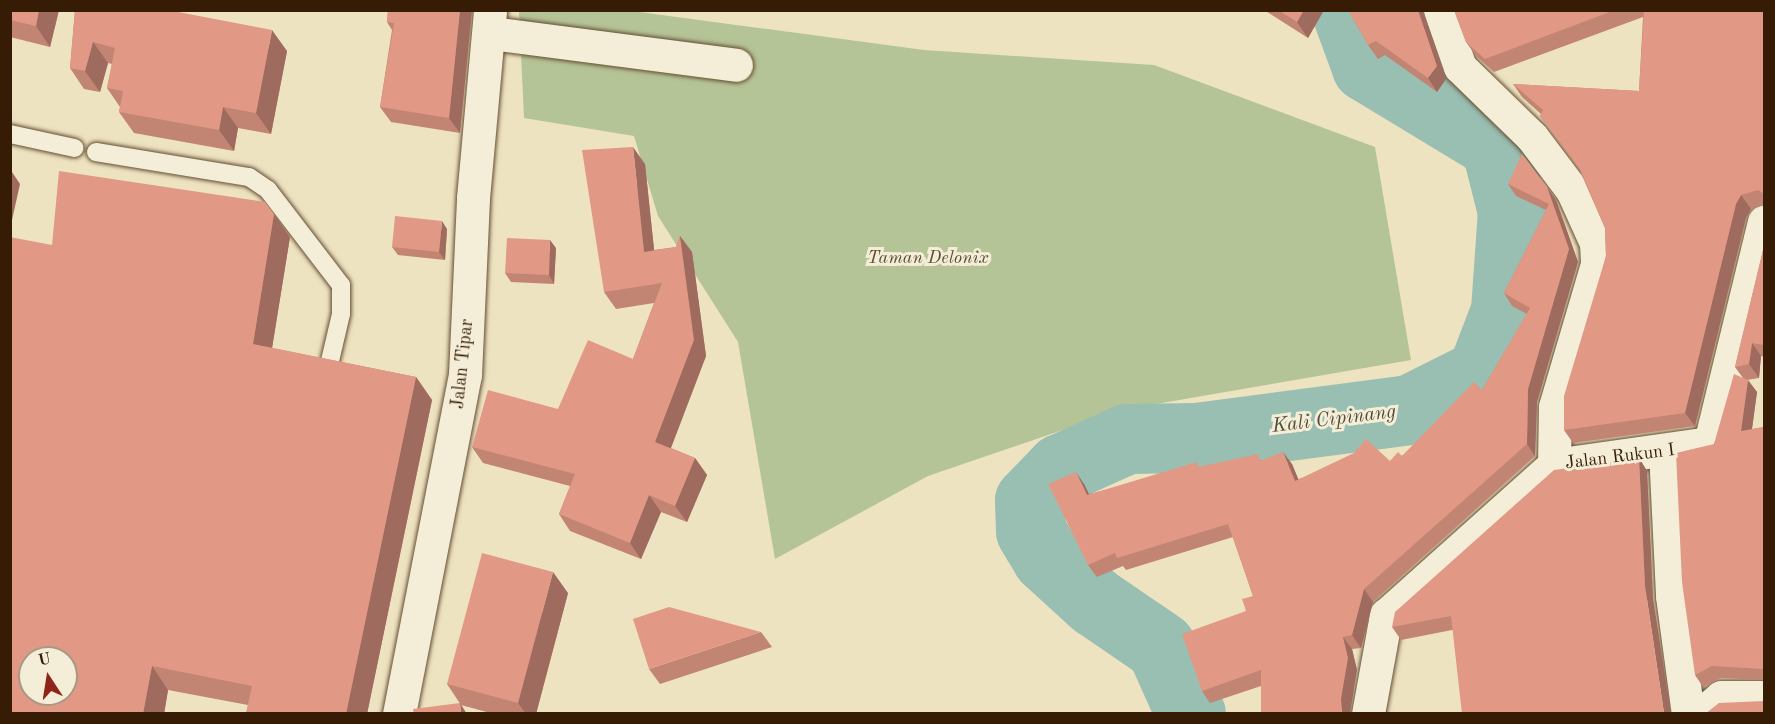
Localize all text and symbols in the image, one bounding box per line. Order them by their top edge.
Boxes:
park label: Taman Delonix [867,247,989,269]
street label: Jalan Tipar [448,318,478,410]
water label: Kali Cipinang [1271,400,1397,440]
street label: Jalan Rukun I [1564,440,1676,474]
north arrow [18,646,78,706]
text: U [37,651,53,669]

